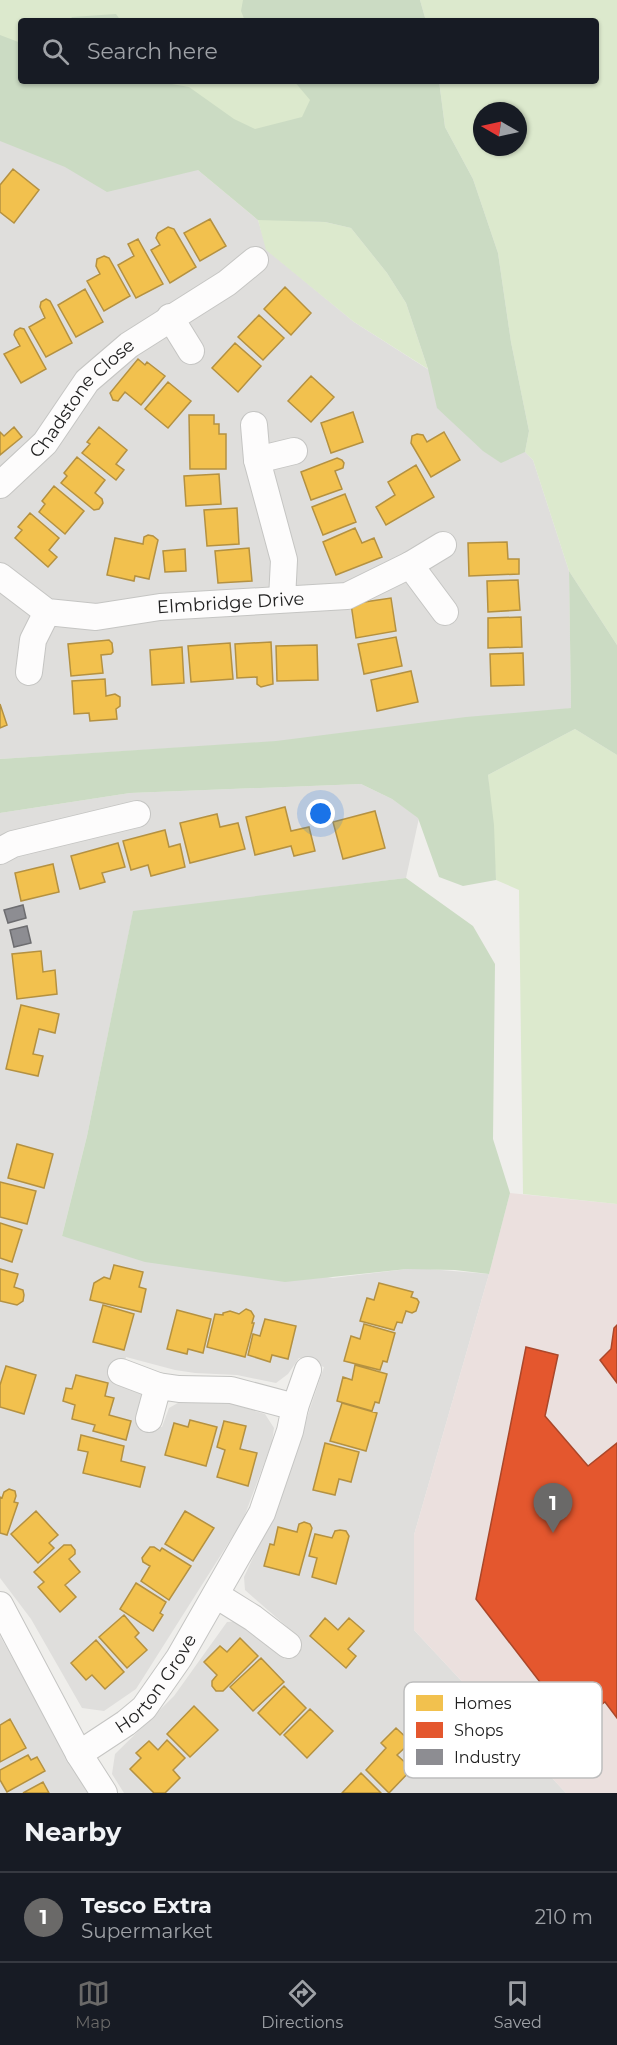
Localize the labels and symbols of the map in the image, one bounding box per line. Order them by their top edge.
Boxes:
north arrow [473,102,527,156]
street label: Chadstone Close [25,334,139,463]
street label: Elmbridge Drive [156,588,305,618]
your location [306,799,335,828]
pin: 1 [534,1484,572,1533]
street label: Horton Grove [111,1630,201,1738]
legend [404,1682,602,1778]
text: Homes [454,1694,512,1713]
text: Shops [454,1721,504,1740]
text: Industry [454,1748,521,1767]

